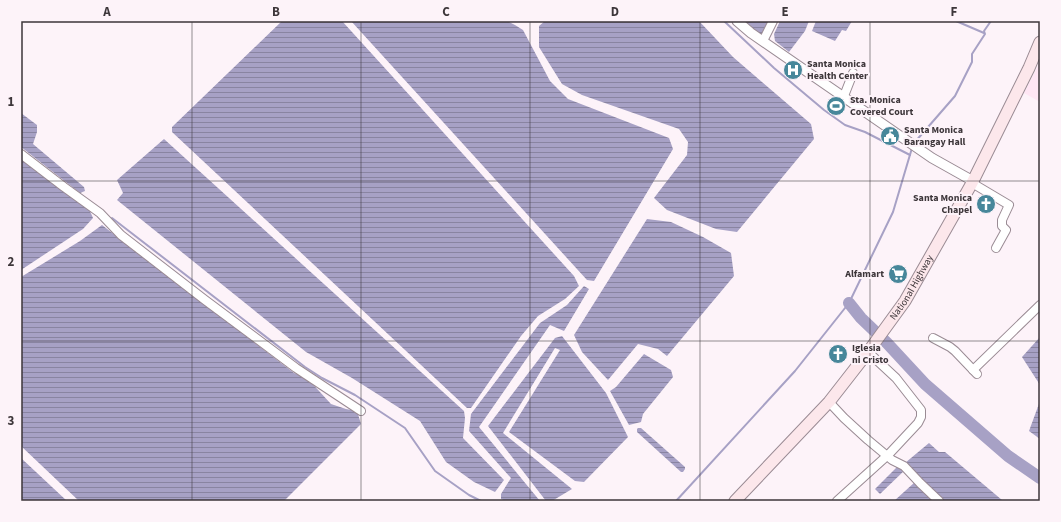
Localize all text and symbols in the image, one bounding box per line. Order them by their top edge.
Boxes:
text: A [102,3,111,21]
text: B [272,3,280,21]
text: C [442,3,450,21]
text: D [611,3,619,21]
text: E [781,3,789,21]
text: F [951,3,958,21]
place label: Santa Monica Health Center [807,57,868,83]
hospital icon: Santa Monica Health Center [782,59,804,81]
text: 1 [8,93,15,111]
place label: Sta. Monica Covered Court [850,93,913,119]
sports icon: Sta. Monica Covered Court [825,95,847,117]
place label: Santa Monica Barangay Hall [904,123,966,149]
public building icon: Santa Monica Barangay Hall [879,125,901,147]
place label: Santa Monica Chapel [913,191,972,217]
church icon: Santa Monica Chapel [975,193,997,215]
street label: National Highway [886,252,937,323]
text: 2 [8,253,15,271]
supermarket icon: Alfamart [887,263,909,285]
place label: Alfamart [844,267,884,281]
place label: Iglesia ni Cristo [852,341,889,367]
church icon: Iglesia ni Cristo [827,343,849,365]
text: 3 [8,412,15,430]

